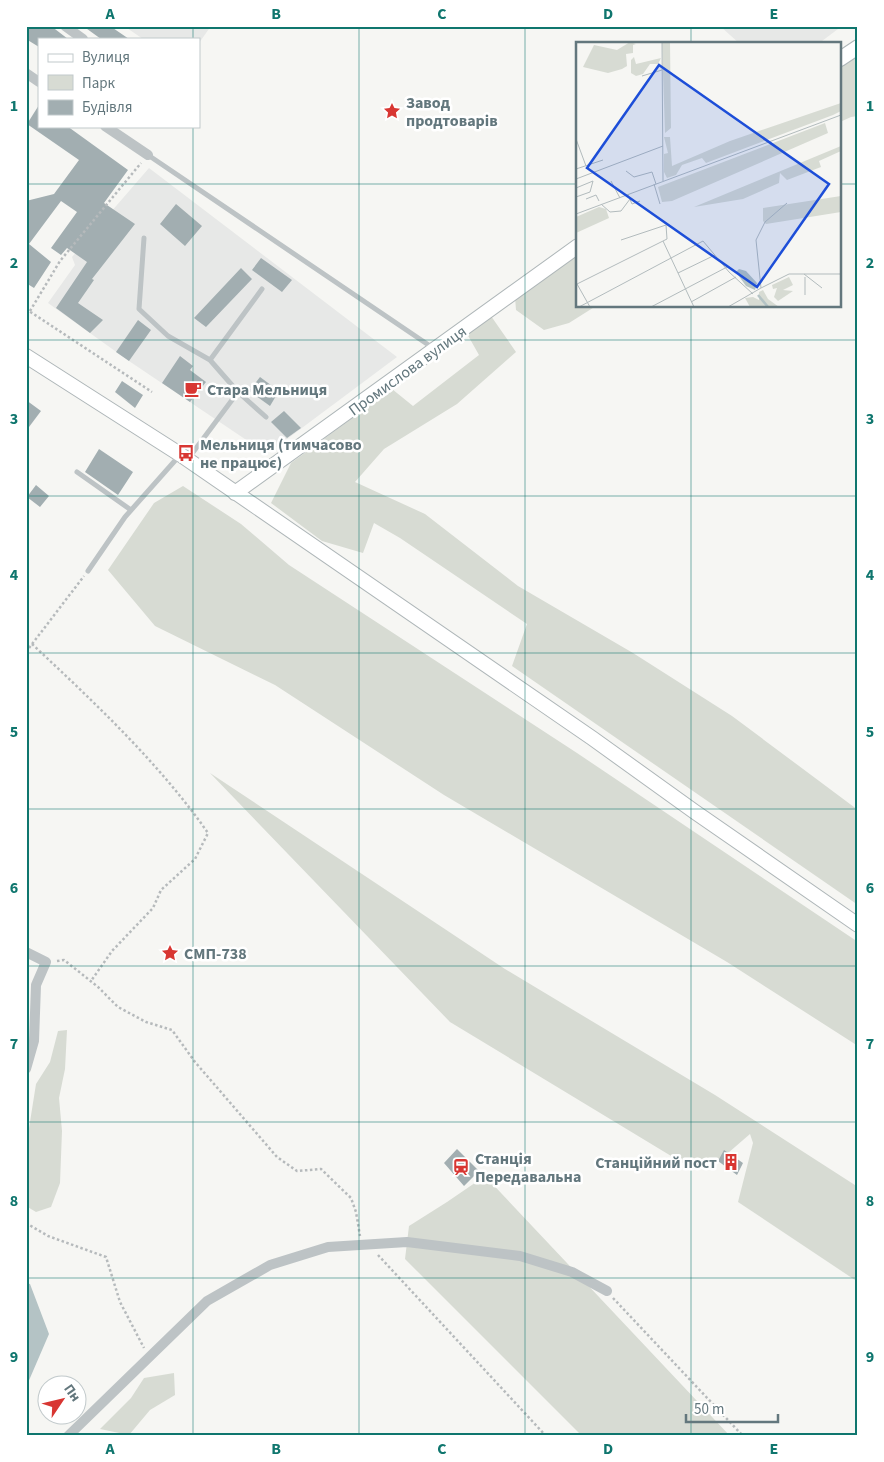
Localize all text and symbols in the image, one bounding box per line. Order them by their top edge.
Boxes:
text: A [104,3,115,25]
text: B [271,3,281,25]
text: C [437,3,447,25]
text: D [603,3,613,25]
text: E [770,3,778,25]
legend [38,38,200,128]
inset map [576,42,842,308]
text: Вулиця [82,47,130,68]
text: Парк [82,73,116,94]
place label: Завод продтоварів [406,92,498,132]
text: 1 [10,95,18,117]
text: 1 [866,95,874,117]
text: Будівля [82,97,132,118]
place icon: Завод продтоварів [382,101,402,121]
text: 2 [10,252,18,274]
text: 2 [866,252,874,274]
street label: Промислова вулиця [344,320,471,421]
cafe icon: Стара Мельниця [183,379,203,399]
place label: Стара Мельниця [207,379,327,401]
text: 3 [10,408,18,430]
text: 3 [866,408,874,430]
place label: Мельниця (тимчасово не працює) [200,434,362,474]
bus stop icon: Мельниця (тимчасово не працює) [176,443,196,463]
text: 4 [10,564,19,586]
text: 4 [866,564,875,586]
text: 5 [10,721,18,743]
text: 5 [866,721,874,743]
text: 6 [10,877,18,899]
text: 6 [866,877,874,899]
place icon: СМП-738 [160,943,180,963]
place label: СМП-738 [184,943,247,965]
text: 7 [10,1033,18,1055]
text: 7 [866,1033,874,1055]
place label: Станція Передавальна [475,1148,581,1188]
place label: Станційний пост [595,1152,717,1174]
building icon: Станційний пост [721,1152,741,1172]
station icon: Станція Передавальна [451,1157,471,1177]
text: 8 [10,1190,18,1212]
text: 8 [866,1190,874,1212]
text: 9 [10,1346,18,1368]
text: 9 [866,1346,874,1368]
north arrow [38,1374,88,1424]
text: Пн [59,1380,85,1406]
scale bar [686,1392,779,1424]
text: 50 m [694,1399,724,1420]
text: A [104,1438,115,1460]
text: B [271,1438,281,1460]
text: C [437,1438,447,1460]
text: D [603,1438,613,1460]
text: E [770,1438,778,1460]

